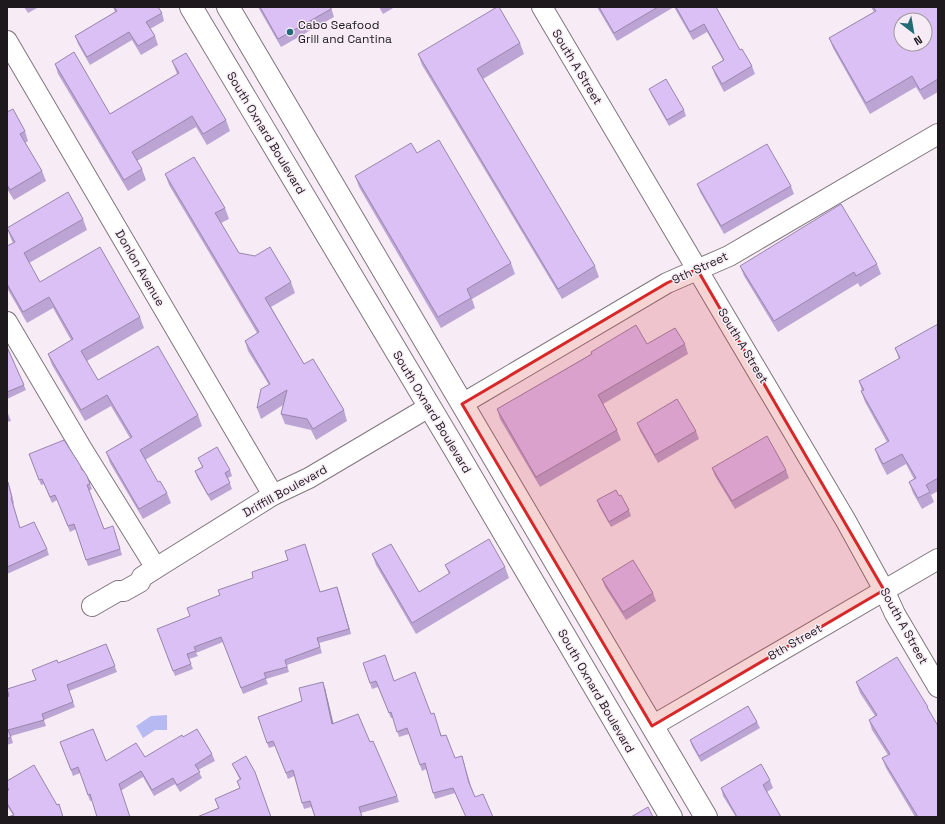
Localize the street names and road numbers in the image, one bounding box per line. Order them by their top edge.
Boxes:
street label: South A Street [548,26,606,108]
street label: South Oxnard Boulevard [223,69,309,197]
street label: Donlon Avenue [112,227,168,309]
street label: 9th Street [669,248,731,288]
street label: South A Street [714,305,772,387]
street label: South Oxnard Boulevard [389,348,475,476]
street label: Driffill Boulevard [240,461,330,521]
street label: South A Street [876,585,932,667]
street label: 8th Street [765,620,825,664]
street label: South Oxnard Boulevard [554,626,638,756]

